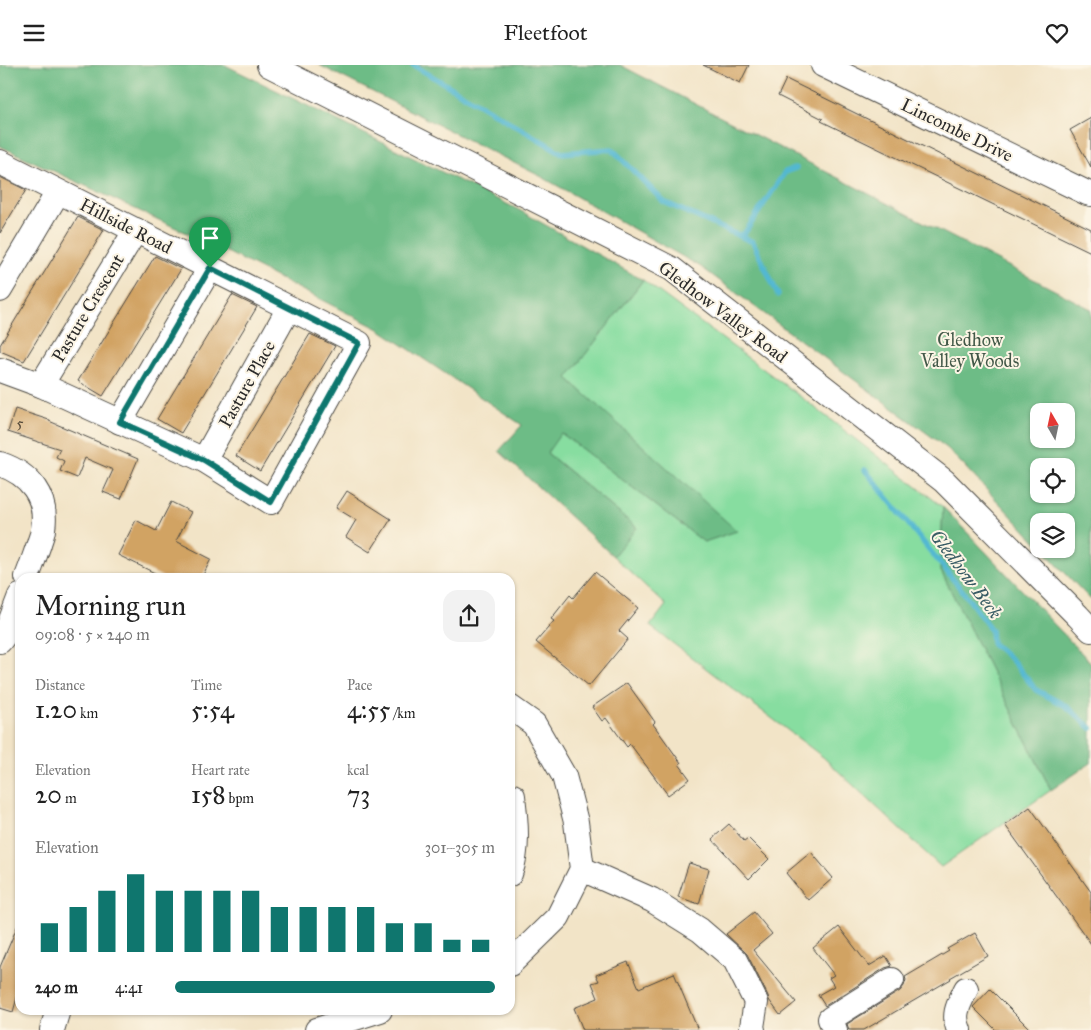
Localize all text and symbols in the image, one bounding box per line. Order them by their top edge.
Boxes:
icon: menu [20,19,48,47]
text: Fleetfoot [504,19,587,46]
icon: heart [1043,19,1071,47]
street label: Lincombe Drive [898,93,1016,167]
street label: Hillside Road [76,193,176,259]
pin [189,217,231,268]
icon: arrive [196,224,224,252]
street label: Pasture Crescent [47,249,129,366]
street label: Gledhow Valley Road [654,256,792,368]
park label: Gledhow Valley Woods [920,329,1019,372]
street label: Pasture Place [214,337,280,431]
north arrow [1030,403,1075,447]
map controls [1030,403,1075,558]
house number: 5 [17,414,24,432]
button: locate [1030,458,1075,503]
button: layers [1030,513,1075,558]
water label: Gledhow Beck [925,525,1007,624]
text: Morning run [35,588,186,623]
button: share [443,590,495,642]
text: 09:08 · 5 × 240 m [35,625,150,644]
text: Distance [35,677,85,694]
text: Time [191,677,222,694]
text: Pace [347,677,372,694]
text: 1.20 [35,694,77,725]
text: 5:54 [191,694,234,725]
text: 4:55 [347,694,390,725]
text: km [77,705,98,722]
text: /km [390,705,416,722]
text: Elevation [35,762,91,779]
text: Heart rate [191,762,250,779]
text: kcal [347,762,369,779]
text: 20 [35,779,62,810]
text: 158 [191,779,226,810]
text: 73 [347,779,370,810]
text: m [62,790,77,807]
text: bpm [226,790,254,807]
text: Elevation [35,838,99,857]
text: 301–305 m [425,838,495,857]
text: 240 m [35,978,78,997]
text: 4:41 [115,978,143,997]

